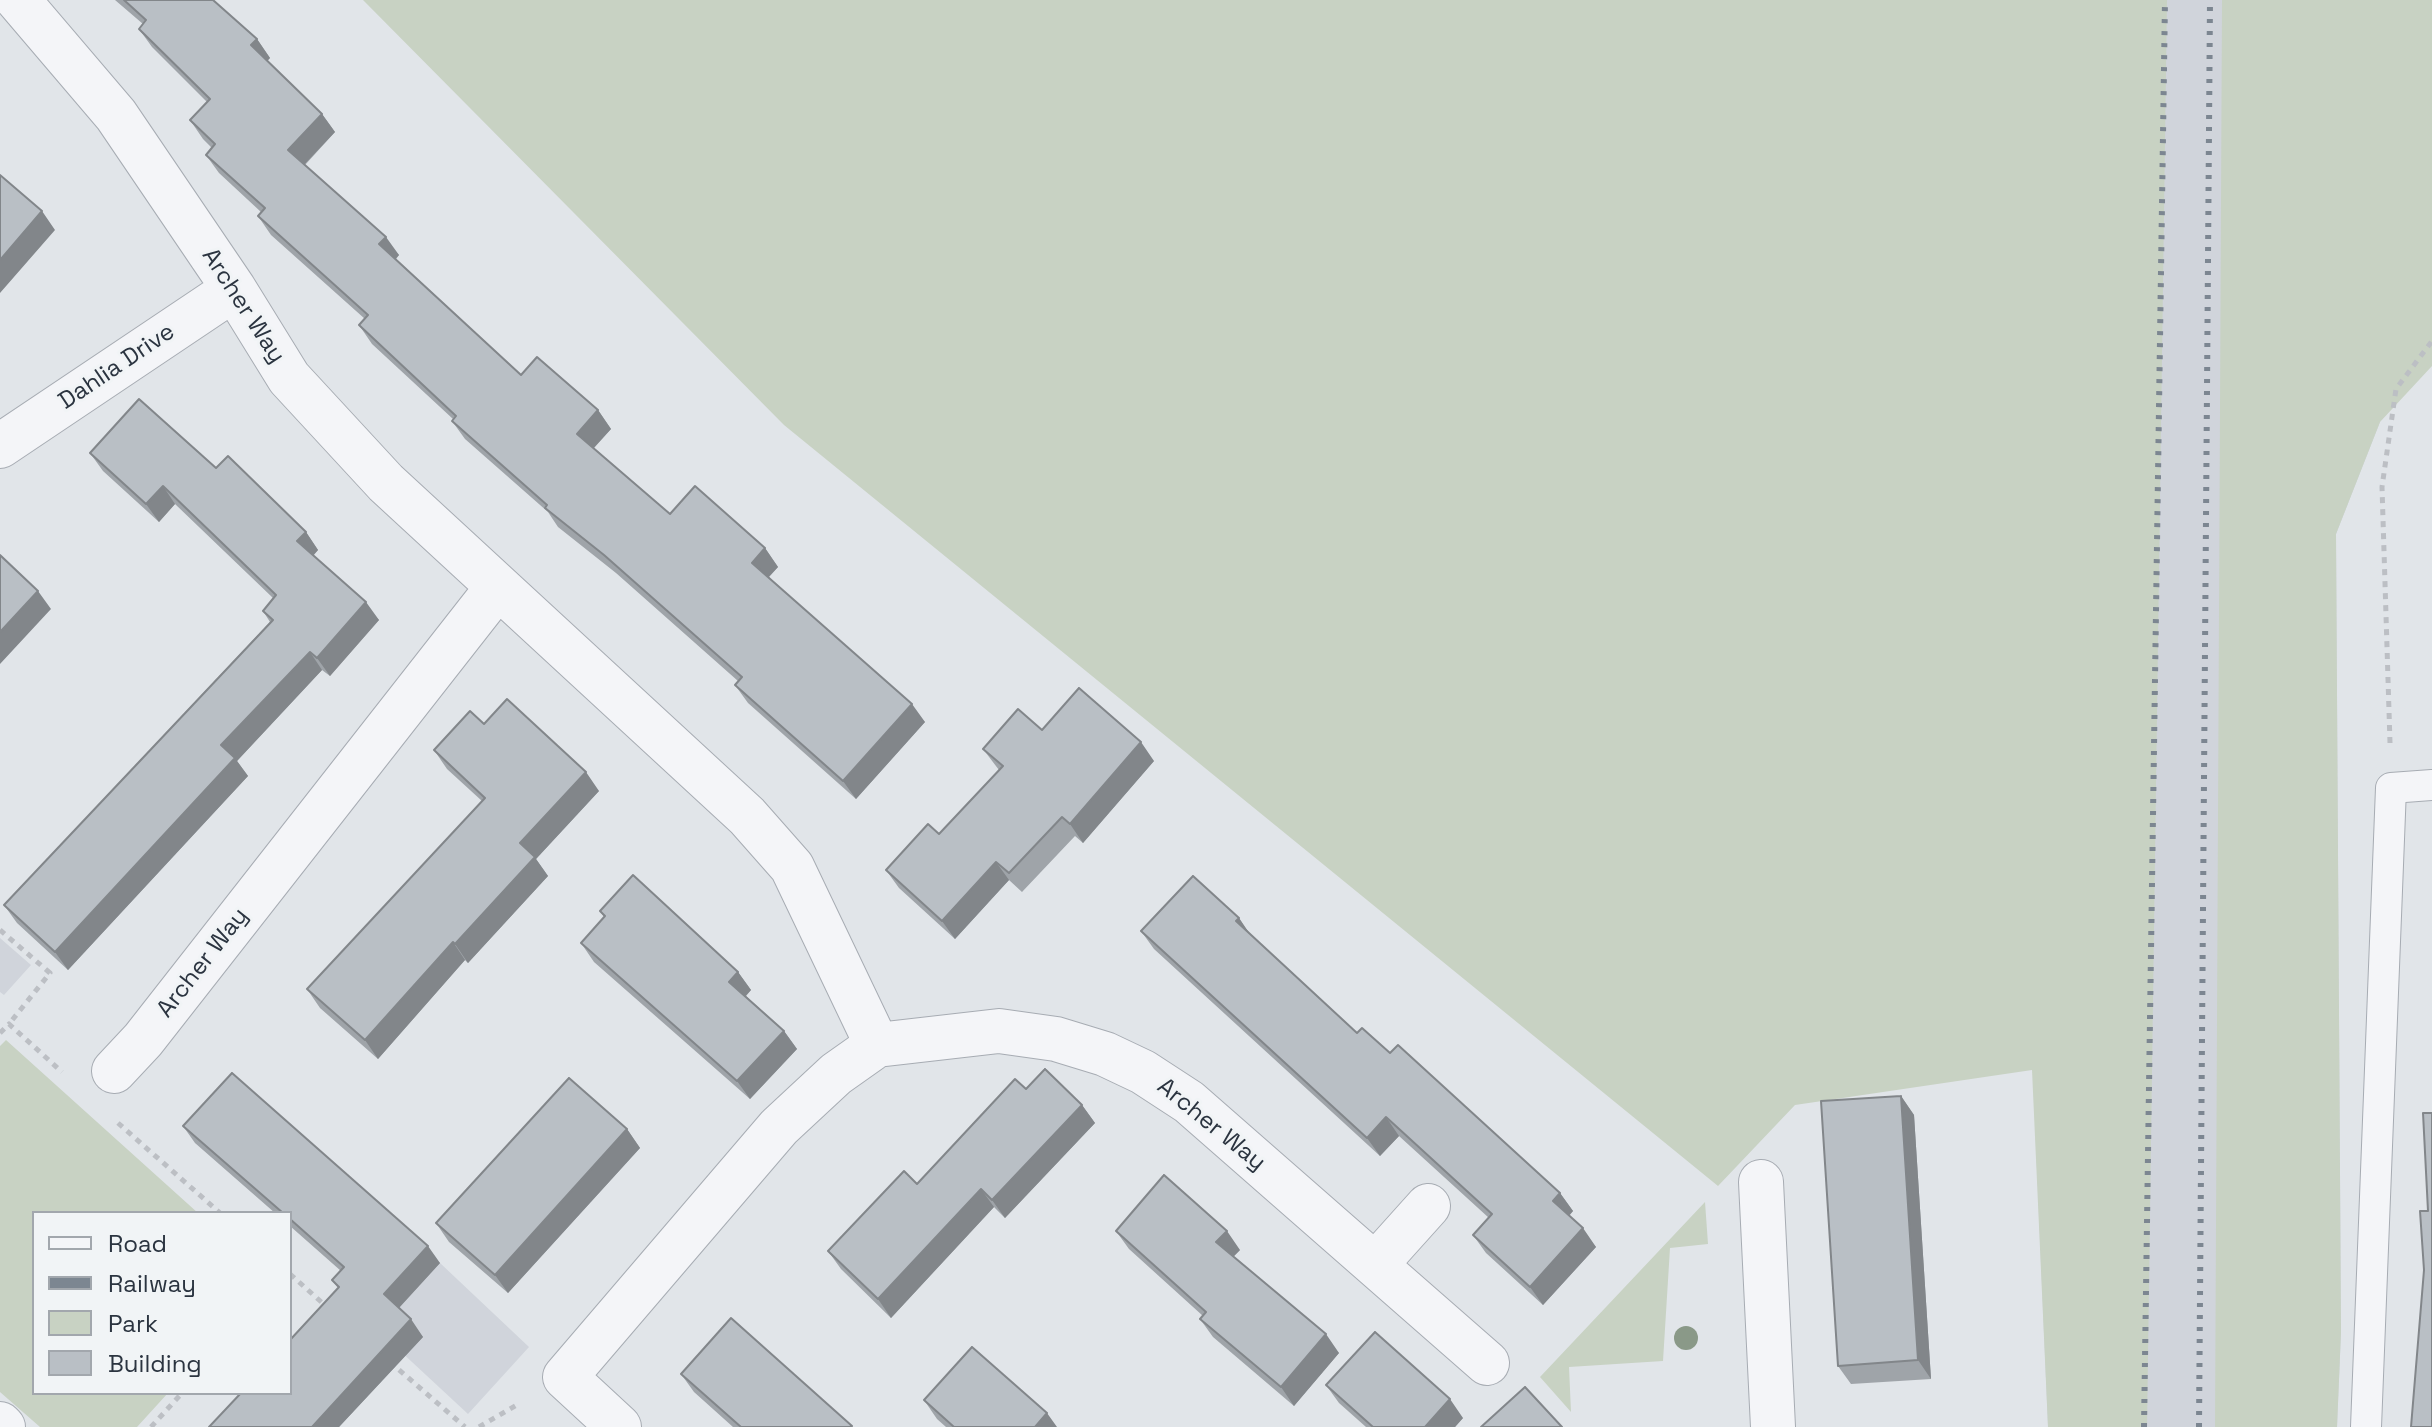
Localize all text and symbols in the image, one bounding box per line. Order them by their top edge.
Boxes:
street label: Archer Way [195,243,291,369]
street label: Dahlia Drive [54,318,180,416]
street label: Archer Way [151,902,255,1024]
street label: Archer Way [1151,1073,1271,1177]
legend [32,1211,292,1395]
text: Road [108,1228,167,1259]
text: Railway [108,1268,196,1299]
text: Park [108,1308,158,1339]
text: Building [108,1348,202,1379]

